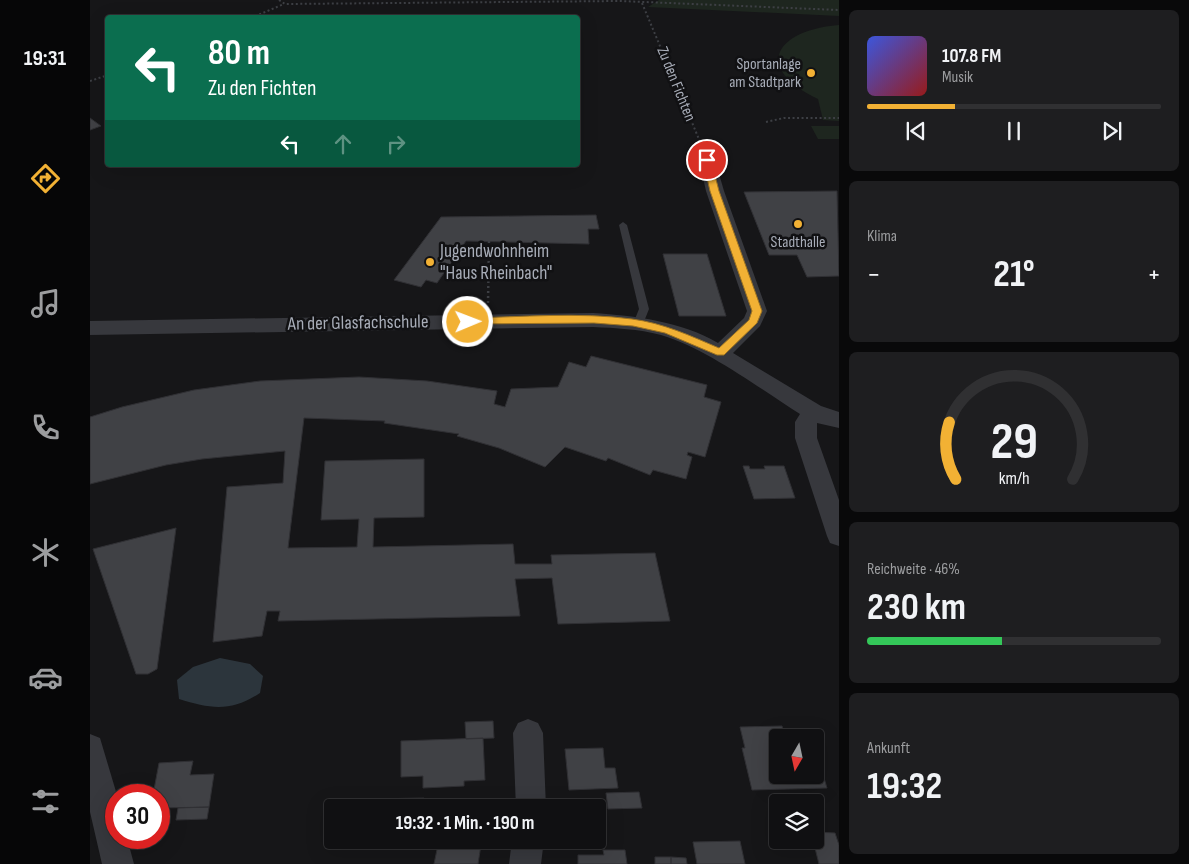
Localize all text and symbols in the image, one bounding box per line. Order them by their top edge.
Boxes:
text: 80 m [208,32,270,75]
icon: left [125,35,190,100]
street label: Zu den Fichten [652,44,700,124]
text: 19:31 [24,45,66,72]
text: 107.8 FM [942,45,1001,68]
place label: Sportanlage am Stadtpark [729,55,801,92]
marker: Sportanlage am Stadtpark [805,67,817,79]
text: Musik [942,68,973,87]
text: Zu den Fichten [208,75,316,102]
icon: previous [902,117,930,145]
icon: pause [1000,117,1028,145]
icon: next [1098,117,1126,145]
icon: left [276,130,304,158]
icon: ahead [329,130,357,158]
icon: right [382,130,410,158]
pin [686,139,728,181]
icon: arrive [693,146,721,174]
icon: directions [28,161,63,196]
marker: Stadthalle [792,218,804,230]
text: Klima [867,227,897,246]
place label: Stadthalle [771,233,825,252]
place label: Jugendwohnheim "Haus Rheinbach" [439,240,552,285]
text: 21° [993,252,1035,297]
marker: Jugendwohnheim "Haus Rheinbach" [424,256,436,268]
text: − [867,258,881,291]
text: + [1147,258,1161,291]
icon: music [28,286,63,321]
position arrow [441,295,493,347]
street label: An der Glasfachschule [286,310,429,336]
icon: phone [28,410,63,445]
text: 29 [990,411,1038,474]
text: km/h [999,468,1029,489]
icon: climate [28,535,63,570]
text: Reichweite · 46% [867,560,960,579]
text: 230 km [867,585,966,630]
icon: car [28,660,63,695]
north arrow [769,729,824,784]
map controls [769,729,824,849]
text: Ankunft [867,739,910,758]
text: 19:32 [867,764,942,809]
icon: filters [28,784,63,819]
speed limit sign: 30 [105,784,170,849]
button: layers [769,794,824,849]
text: 19:32 · 1 Min. · 190 m [396,812,534,835]

